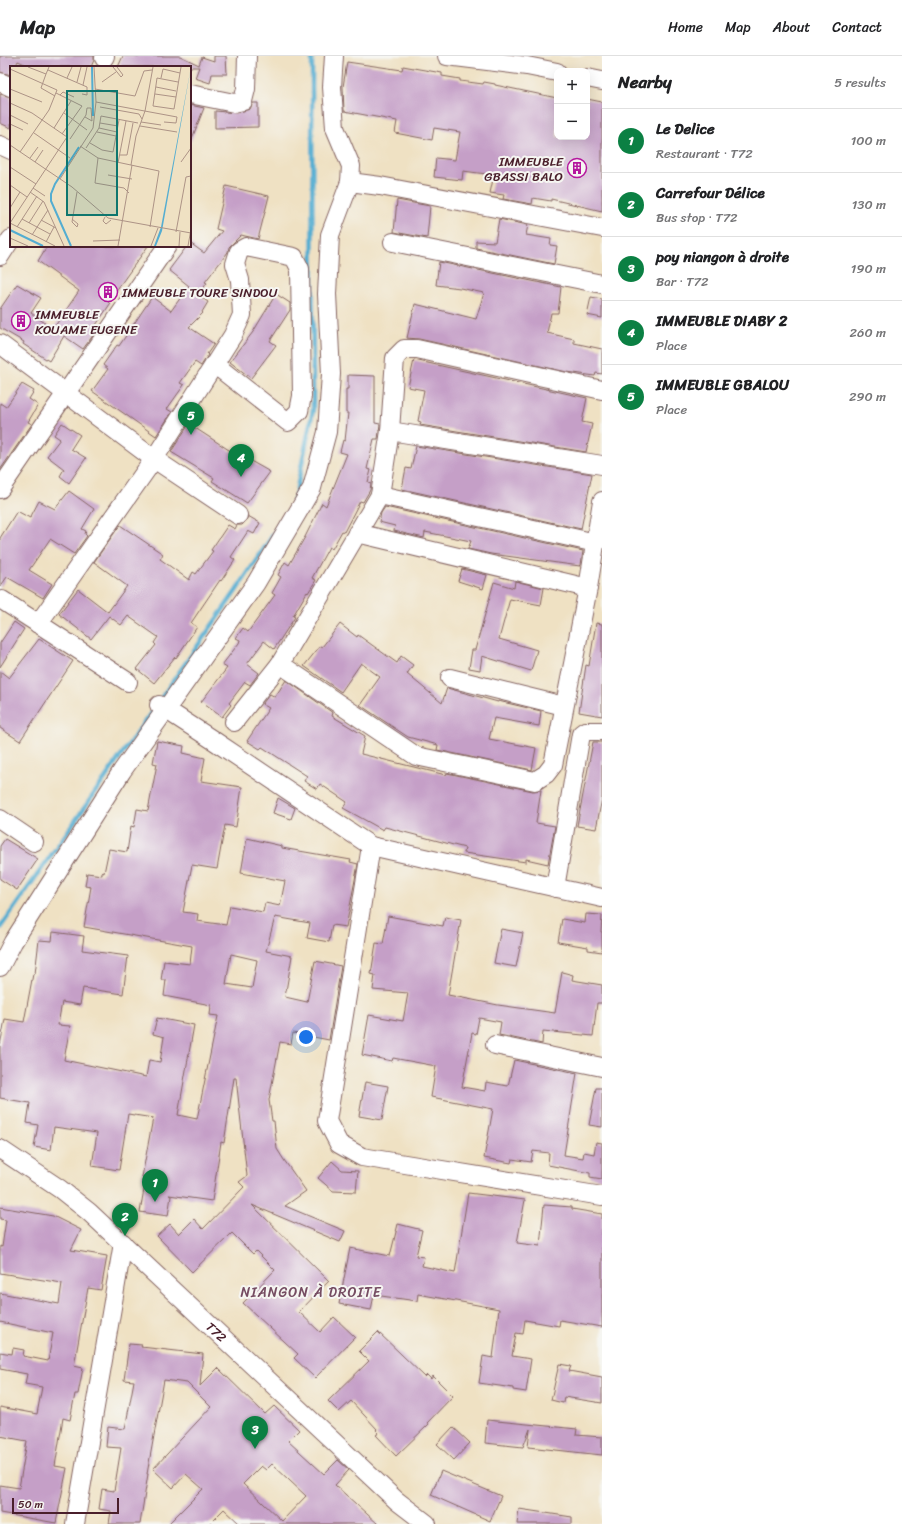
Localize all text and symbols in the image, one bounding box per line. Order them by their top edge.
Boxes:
text: Map [20,11,55,44]
text: Home [668,15,703,40]
text: Map [725,15,751,40]
text: About [773,15,810,40]
text: Contact [832,15,882,40]
inset map [10,66,191,247]
text: Nearby [618,67,672,97]
map controls [554,68,590,140]
button: + [554,68,590,104]
text: 5 results [834,71,886,94]
button: − [554,104,590,140]
text: Le Delice [656,116,715,142]
text: 1 [628,129,634,152]
text: 100 m [851,129,886,152]
text: Restaurant · T72 [656,142,753,165]
place label: IMMEUBLE GBASSI BALO [484,150,564,188]
building icon: IMMEUBLE GBASSI BALO [566,157,588,179]
text: Carrefour Délice [656,180,765,206]
text: 2 [627,193,635,216]
text: 130 m [852,193,886,216]
text: Bus stop · T72 [656,206,738,229]
text: poy niangon à droite [656,244,789,270]
text: 3 [627,257,635,280]
text: 190 m [851,257,886,280]
text: Bar · T72 [656,270,708,293]
building icon: IMMEUBLE TOURE SINDOU [97,281,119,303]
place label: IMMEUBLE TOURE SINDOU [121,281,278,304]
place label: IMMEUBLE KOUAME EUGENE [34,303,138,341]
text: IMMEUBLE DIABY 2 [656,308,787,334]
building icon: IMMEUBLE KOUAME EUGENE [10,310,32,332]
text: 4 [627,321,635,344]
text: 260 m [850,321,886,344]
text: Place [656,334,687,357]
text: IMMEUBLE GBALOU [656,372,789,398]
text: 5 [627,385,635,408]
text: 290 m [849,385,886,408]
text: Place [656,398,687,421]
pin: 5 [178,402,204,435]
pin: 4 [228,444,254,477]
your location [296,1027,316,1047]
pin: 1 [142,1169,168,1202]
pin: 2 [112,1203,138,1236]
district label: NIANGON À DROITE [240,1280,382,1305]
street label: T72 [200,1316,232,1348]
pin: 3 [242,1416,268,1449]
text: 50 m [18,1495,43,1514]
scale bar [12,1496,119,1515]

